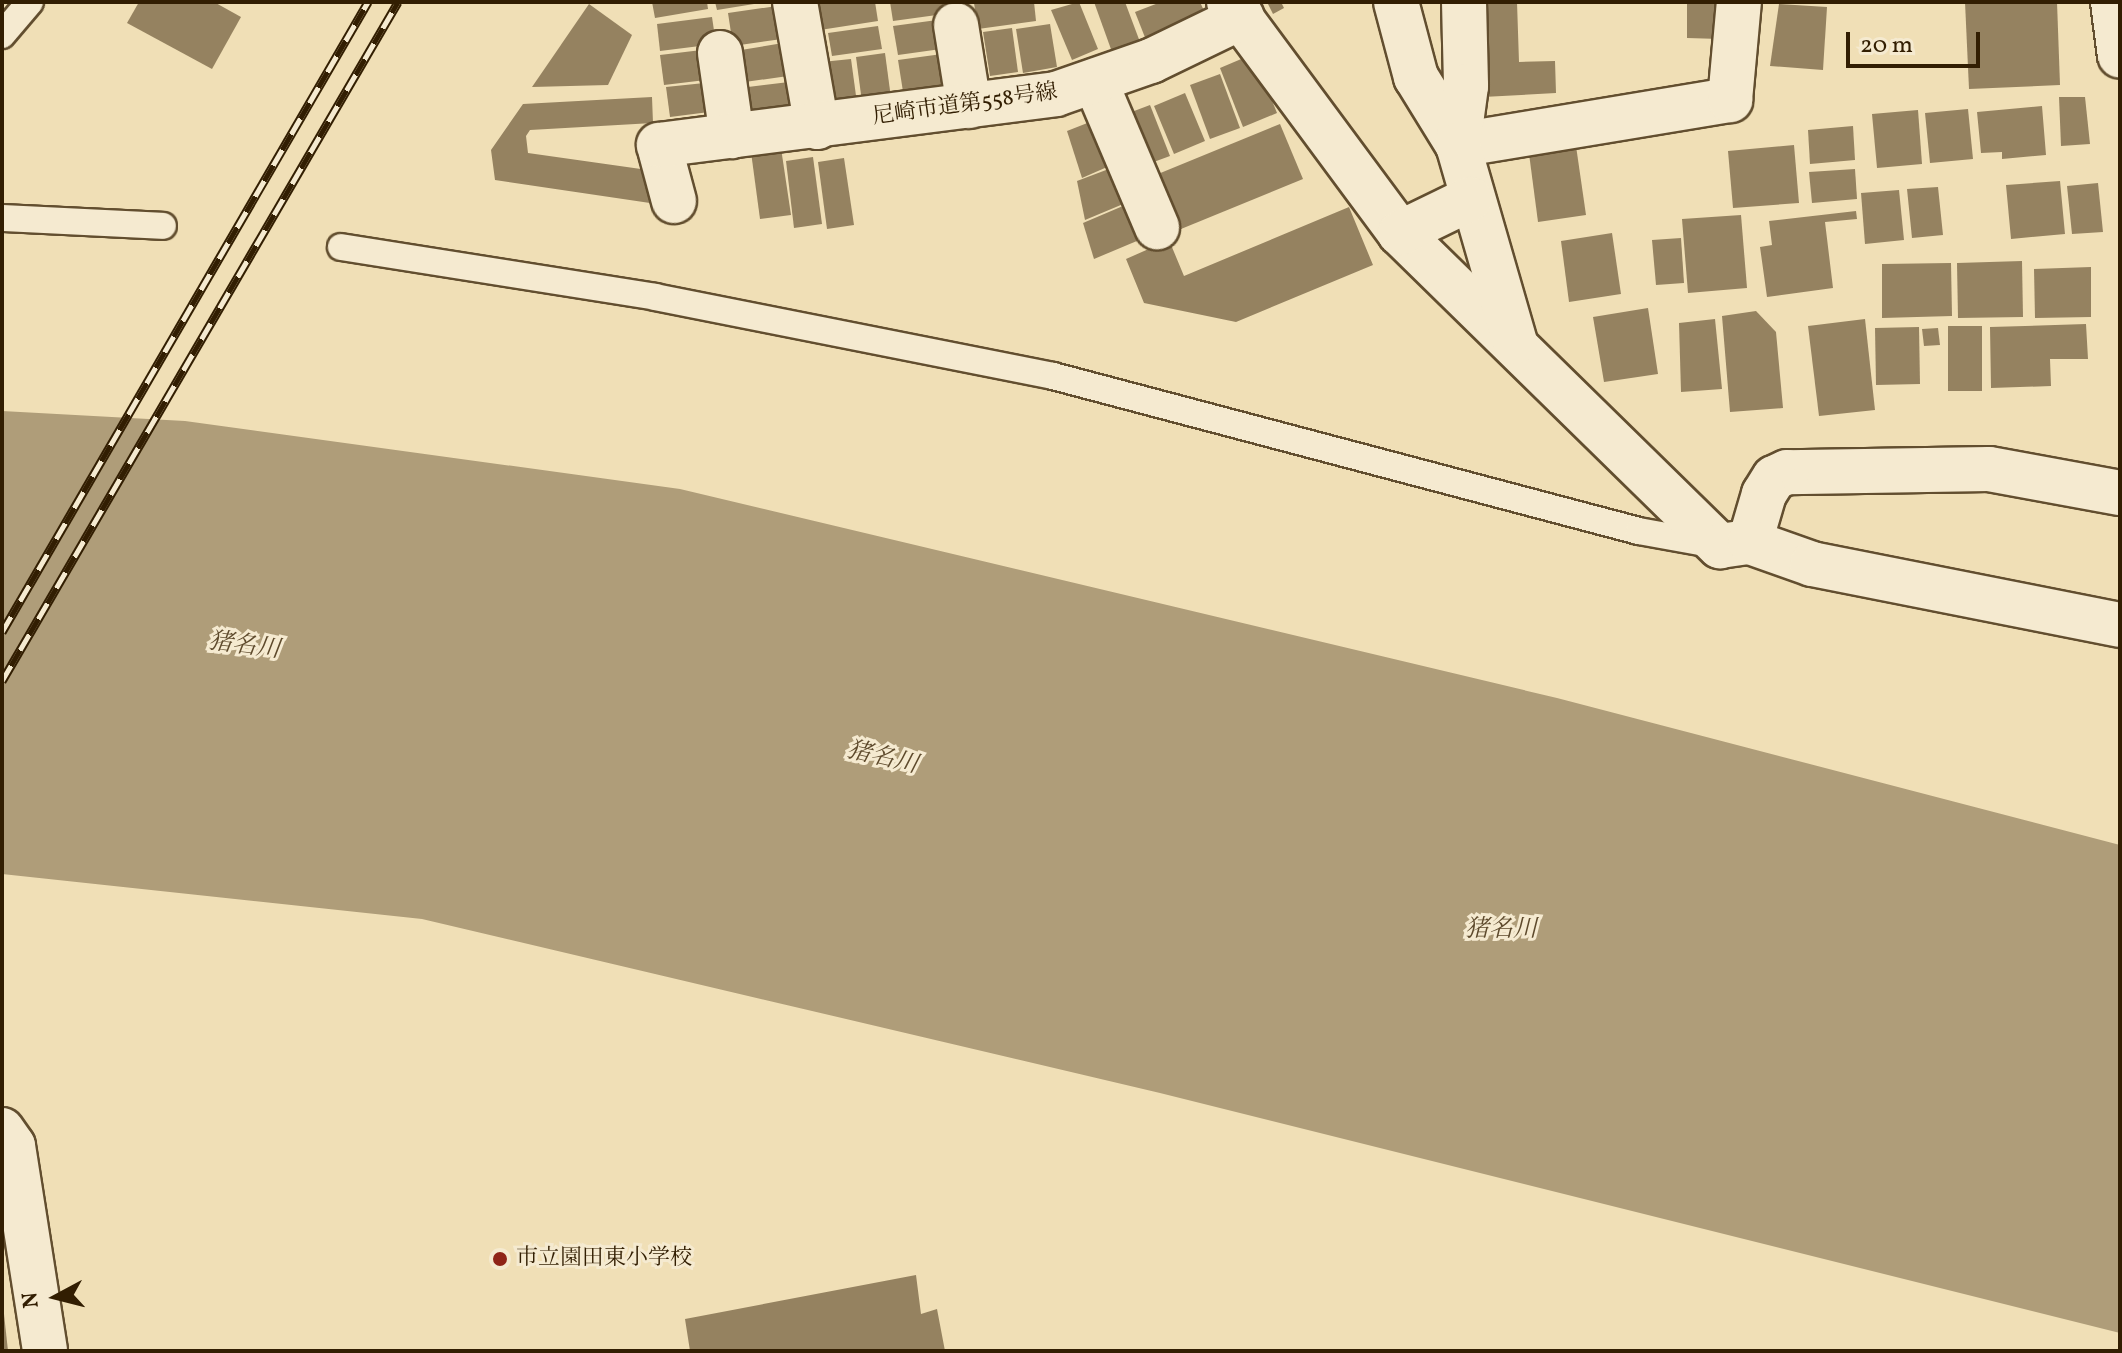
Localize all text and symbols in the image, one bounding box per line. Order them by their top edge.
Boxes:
scale bar [1850,16,1984,66]
text: 20 m [1860,29,1913,63]
street label: 尼崎市道第558号線 [871,79,1059,131]
water label: 猪名川 [207,628,281,666]
water label: 猪名川 [844,737,920,781]
water label: 猪名川 [1465,917,1537,945]
place label: 市立園田東小学校 [516,1246,692,1272]
marker: 市立園田東小学校 [491,1250,509,1268]
north arrow [16,1257,96,1337]
text: N [15,1290,48,1310]

